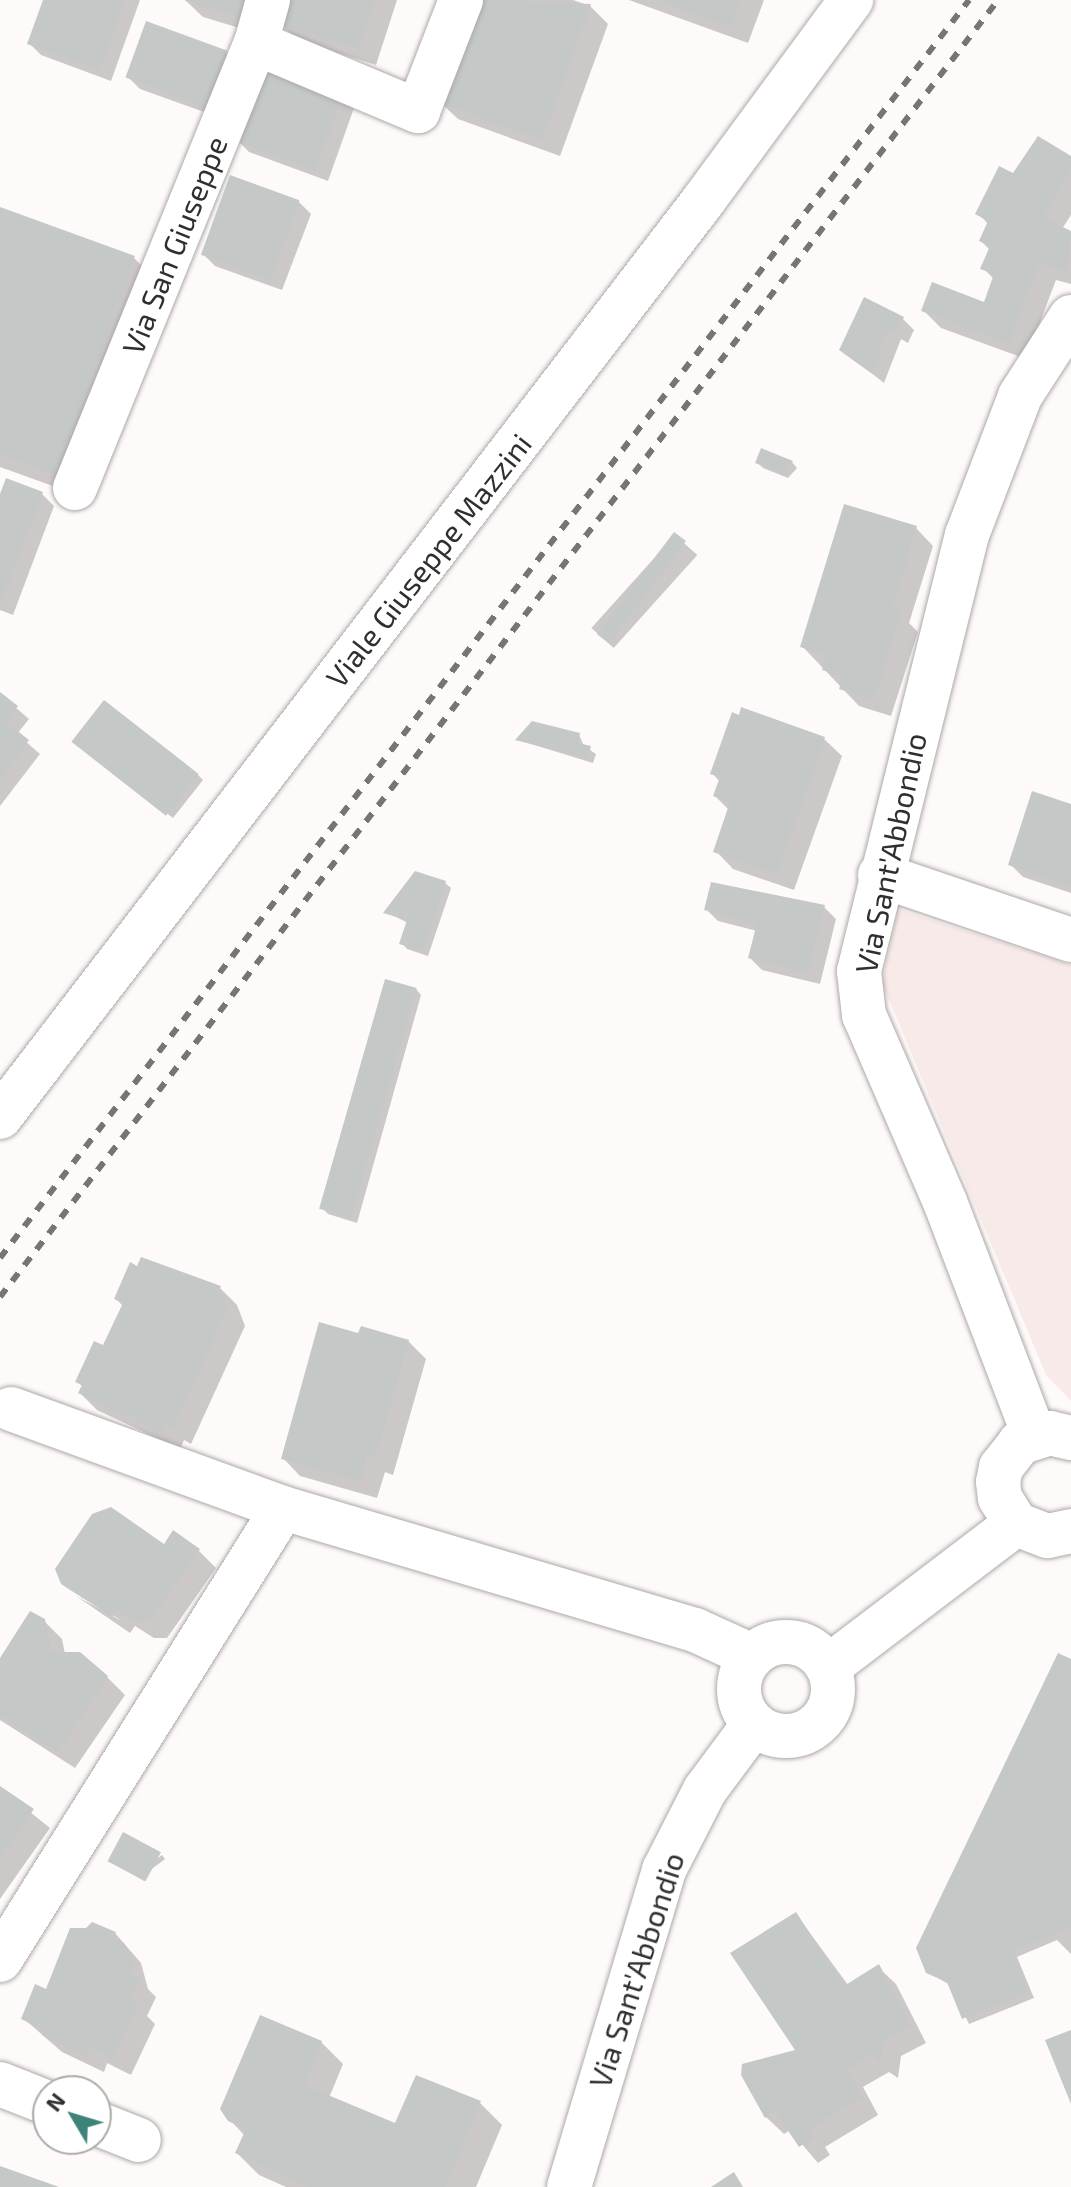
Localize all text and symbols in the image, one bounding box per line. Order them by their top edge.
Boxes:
street label: Via San Giuseppe [114,131,234,359]
street label: Viale Giuseppe Mazzini [318,426,538,694]
street label: Via Sant'Abbondio [847,729,933,977]
street label: Via Sant'Abbondio [581,1848,691,2092]
north arrow [32,2075,112,2155]
text: N [40,2087,70,2116]

